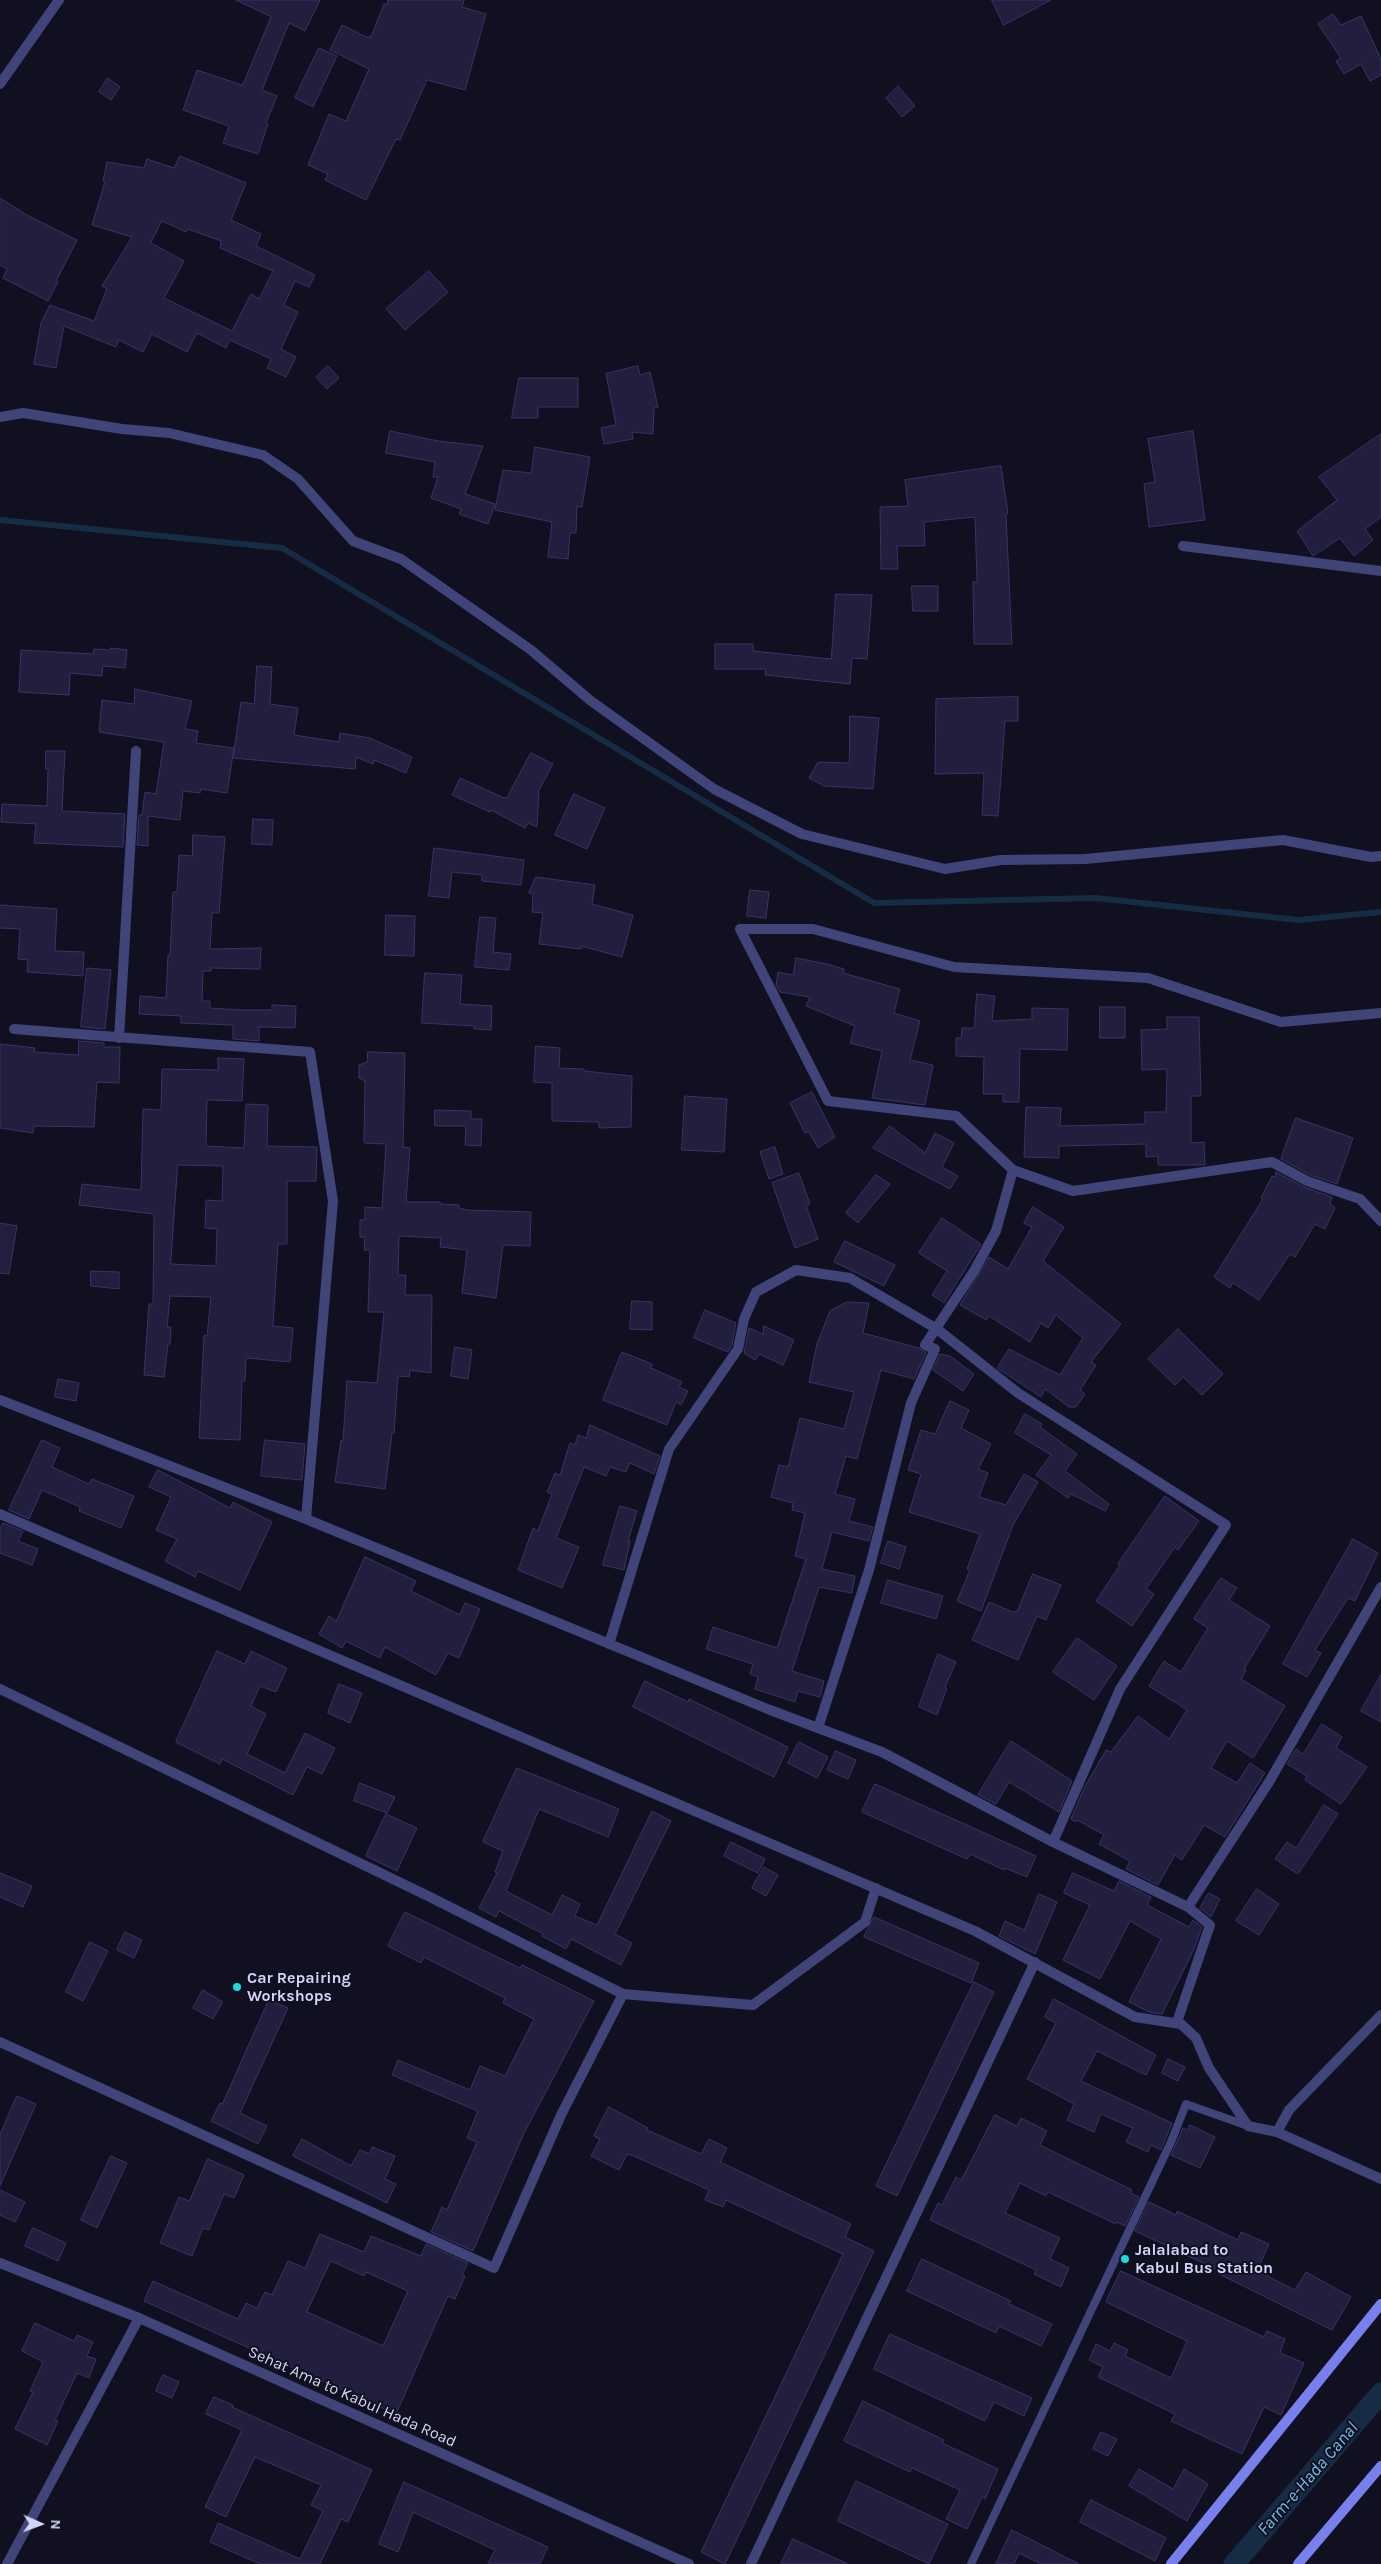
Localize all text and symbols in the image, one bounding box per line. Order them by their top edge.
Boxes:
place label: Car Repairing Workshops [247,1968,351,2006]
marker: Car Repairing Workshops [231,1981,243,1993]
place label: Jalalabad to Kabul Bus Station [1135,2240,1273,2278]
marker: Jalalabad to Kabul Bus Station [1119,2253,1131,2265]
street label: Sehat Ama to Kabul Hada Road [245,2342,459,2452]
water label: Farm-e-Hada Canal [1253,2418,1363,2540]
north arrow [15,2499,65,2549]
text: N [47,2519,64,2530]

